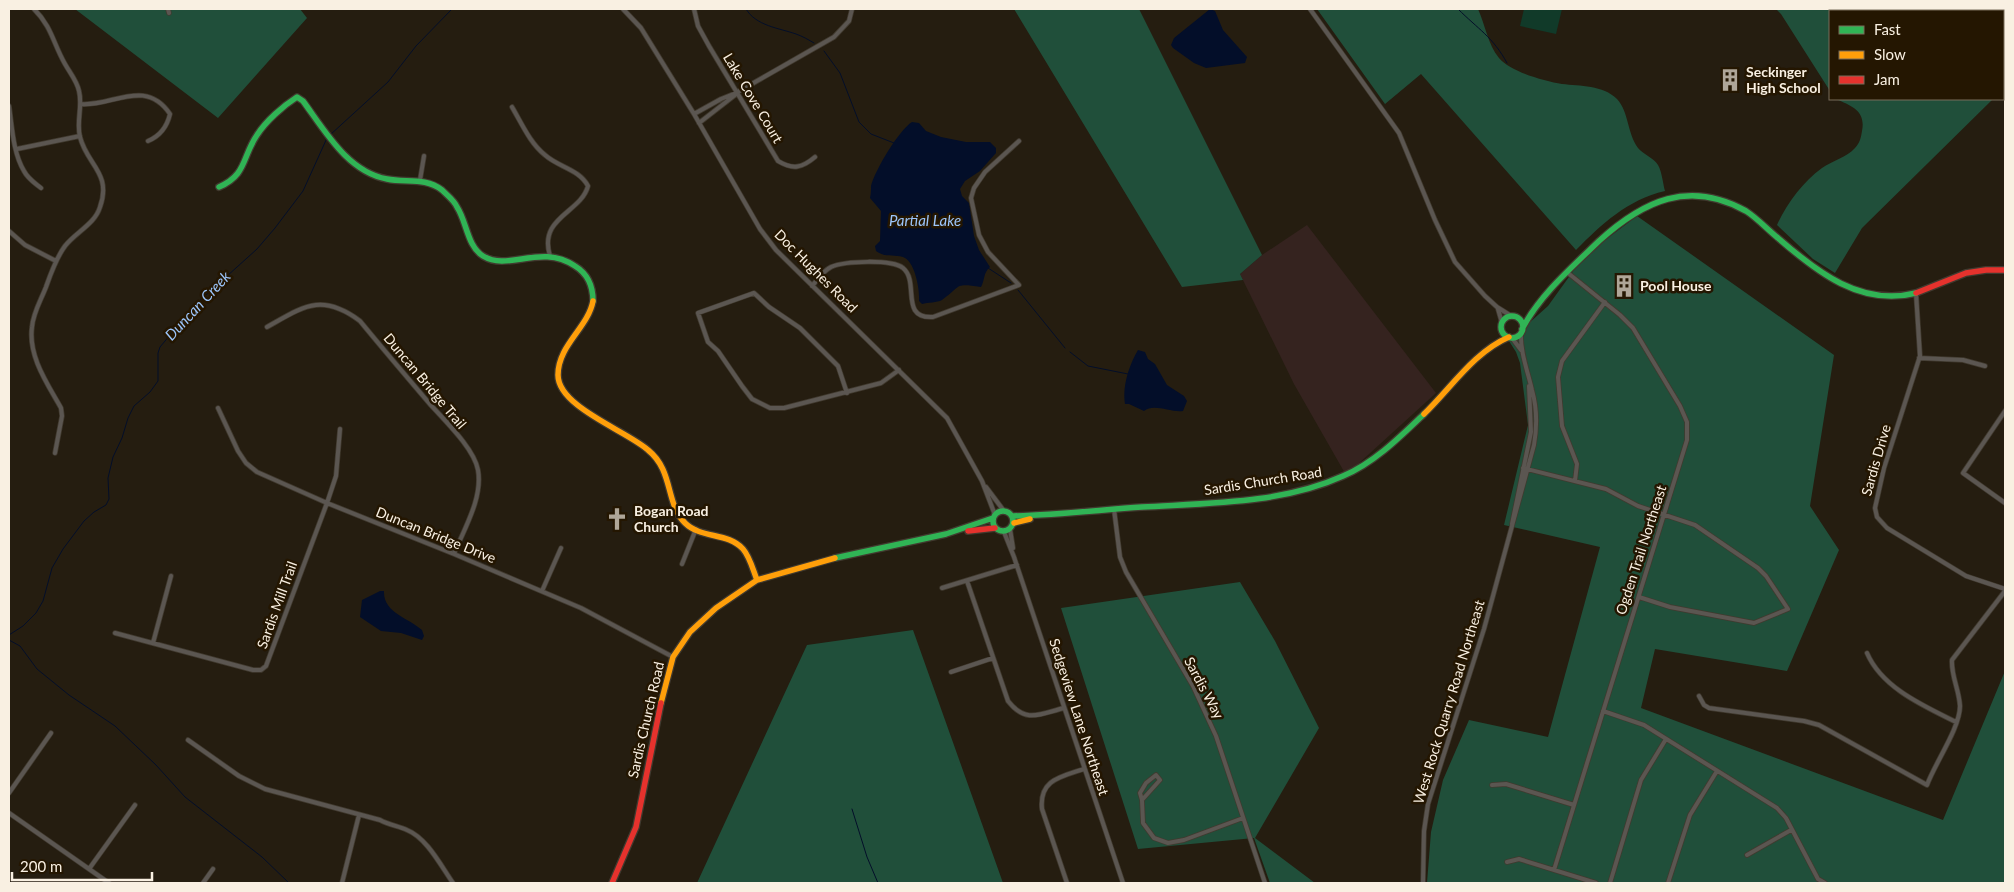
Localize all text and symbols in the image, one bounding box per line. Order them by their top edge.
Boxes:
legend [1829,10,2004,100]
text: Fast [1874,20,1901,38]
text: Slow [1874,45,1906,63]
street label: Lake Cove Court [720,50,787,146]
place label: Seckinger High School [1746,63,1821,96]
building icon: Seckinger High School [1717,67,1743,93]
text: Jam [1874,70,1900,88]
water label: Partial Lake [889,211,961,229]
street label: Doc Hughes Road [771,226,861,316]
water label: Duncan Creek [161,266,234,344]
building icon: Pool House [1611,273,1637,299]
place label: Pool House [1640,277,1712,294]
street label: Duncan Bridge Trail [380,329,470,432]
street label: Sardis Drive [1857,422,1894,498]
street label: Sardis Church Road [1203,463,1323,498]
street label: Ogden Trail Northeast [1612,483,1669,617]
place label: Bogan Road Church [634,502,709,535]
street label: Duncan Bridge Drive [374,503,499,566]
church icon: Bogan Road Church [604,506,630,532]
street label: Sardis Mill Trail [253,559,300,651]
street label: West Rock Quarry Road Northeast [1409,598,1488,806]
street label: Sedgeview Lane Northeast [1046,636,1113,798]
street label: Sardis Way [1181,654,1228,722]
street label: Sardis Church Road [624,660,667,780]
scale bar [12,850,152,882]
text: 200 m [20,857,62,875]

